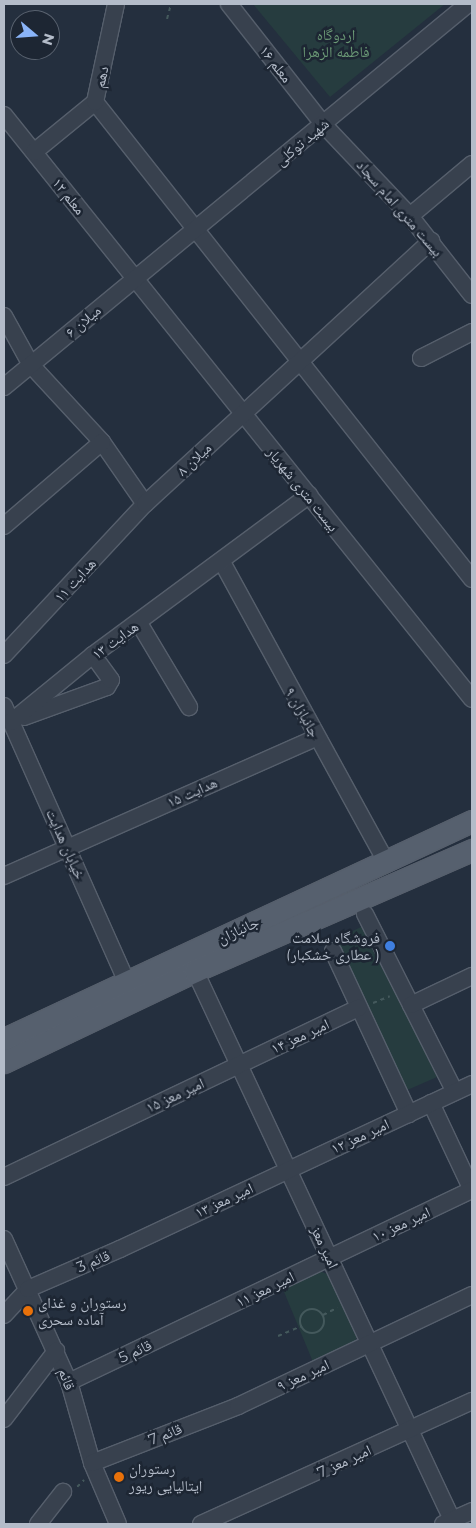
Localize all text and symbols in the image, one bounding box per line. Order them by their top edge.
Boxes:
north arrow [10,10,60,60]
park label: اردوگاه فاطمه الزهرا [303,25,369,60]
text: N [38,31,59,47]
street label: معلم ۱۶ [256,42,296,86]
street label: دهم [90,64,112,90]
street label: شهید توکلی [272,114,332,170]
street label: بیست متری امام سجاد [353,156,447,260]
street label: معلم ۱۲ [49,174,89,218]
street label: میلان ۶ [62,301,104,341]
street label: میلان ۸ [173,438,215,480]
street label: بیست متری شهریار [263,443,343,535]
street label: هدایت ۱۱ [50,554,100,606]
street label: هدایت ۱۳ [88,617,142,663]
street label: جانبازان ۹ [282,684,324,740]
street label: هدایت ۱۵ [164,773,220,811]
street label: خیابان هدایت [43,806,89,882]
street label: جانبازان [214,913,262,947]
place label: فروشگاه سلامت (عطاری خشکبار ) [286,928,380,963]
marker: فروشگاه سلامت (عطاری خشکبار ) [384,940,396,952]
street label: امیر معز ۱۴ [268,1015,332,1057]
street label: امیر معز ۱۵ [143,1074,207,1116]
street label: امیر معز ۱۲ [328,1115,392,1157]
street label: امیر معز ۱۳ [192,1179,256,1221]
street label: امیر معز ۱۰ [369,1203,433,1245]
street label: امیر معز [307,1223,343,1271]
street label: قائم 3 [74,1246,112,1276]
street label: امیر معز ۱۱ [233,1267,297,1311]
place label: رستوران و غذای آماده سحری [38,1293,127,1328]
marker: رستوران و غذای آماده سحری [22,1305,34,1317]
street label: قائم 5 [116,1336,154,1366]
street label: امیر معز ۹ [274,1355,332,1395]
street label: قائم [55,1366,79,1392]
street label: قائم 7 [145,1419,185,1449]
street label: امیر معز 7 [314,1441,374,1481]
place label: رستوران ایتالیایی ریور [129,1459,202,1494]
marker: رستوران ایتالیایی ریور [113,1471,125,1483]

